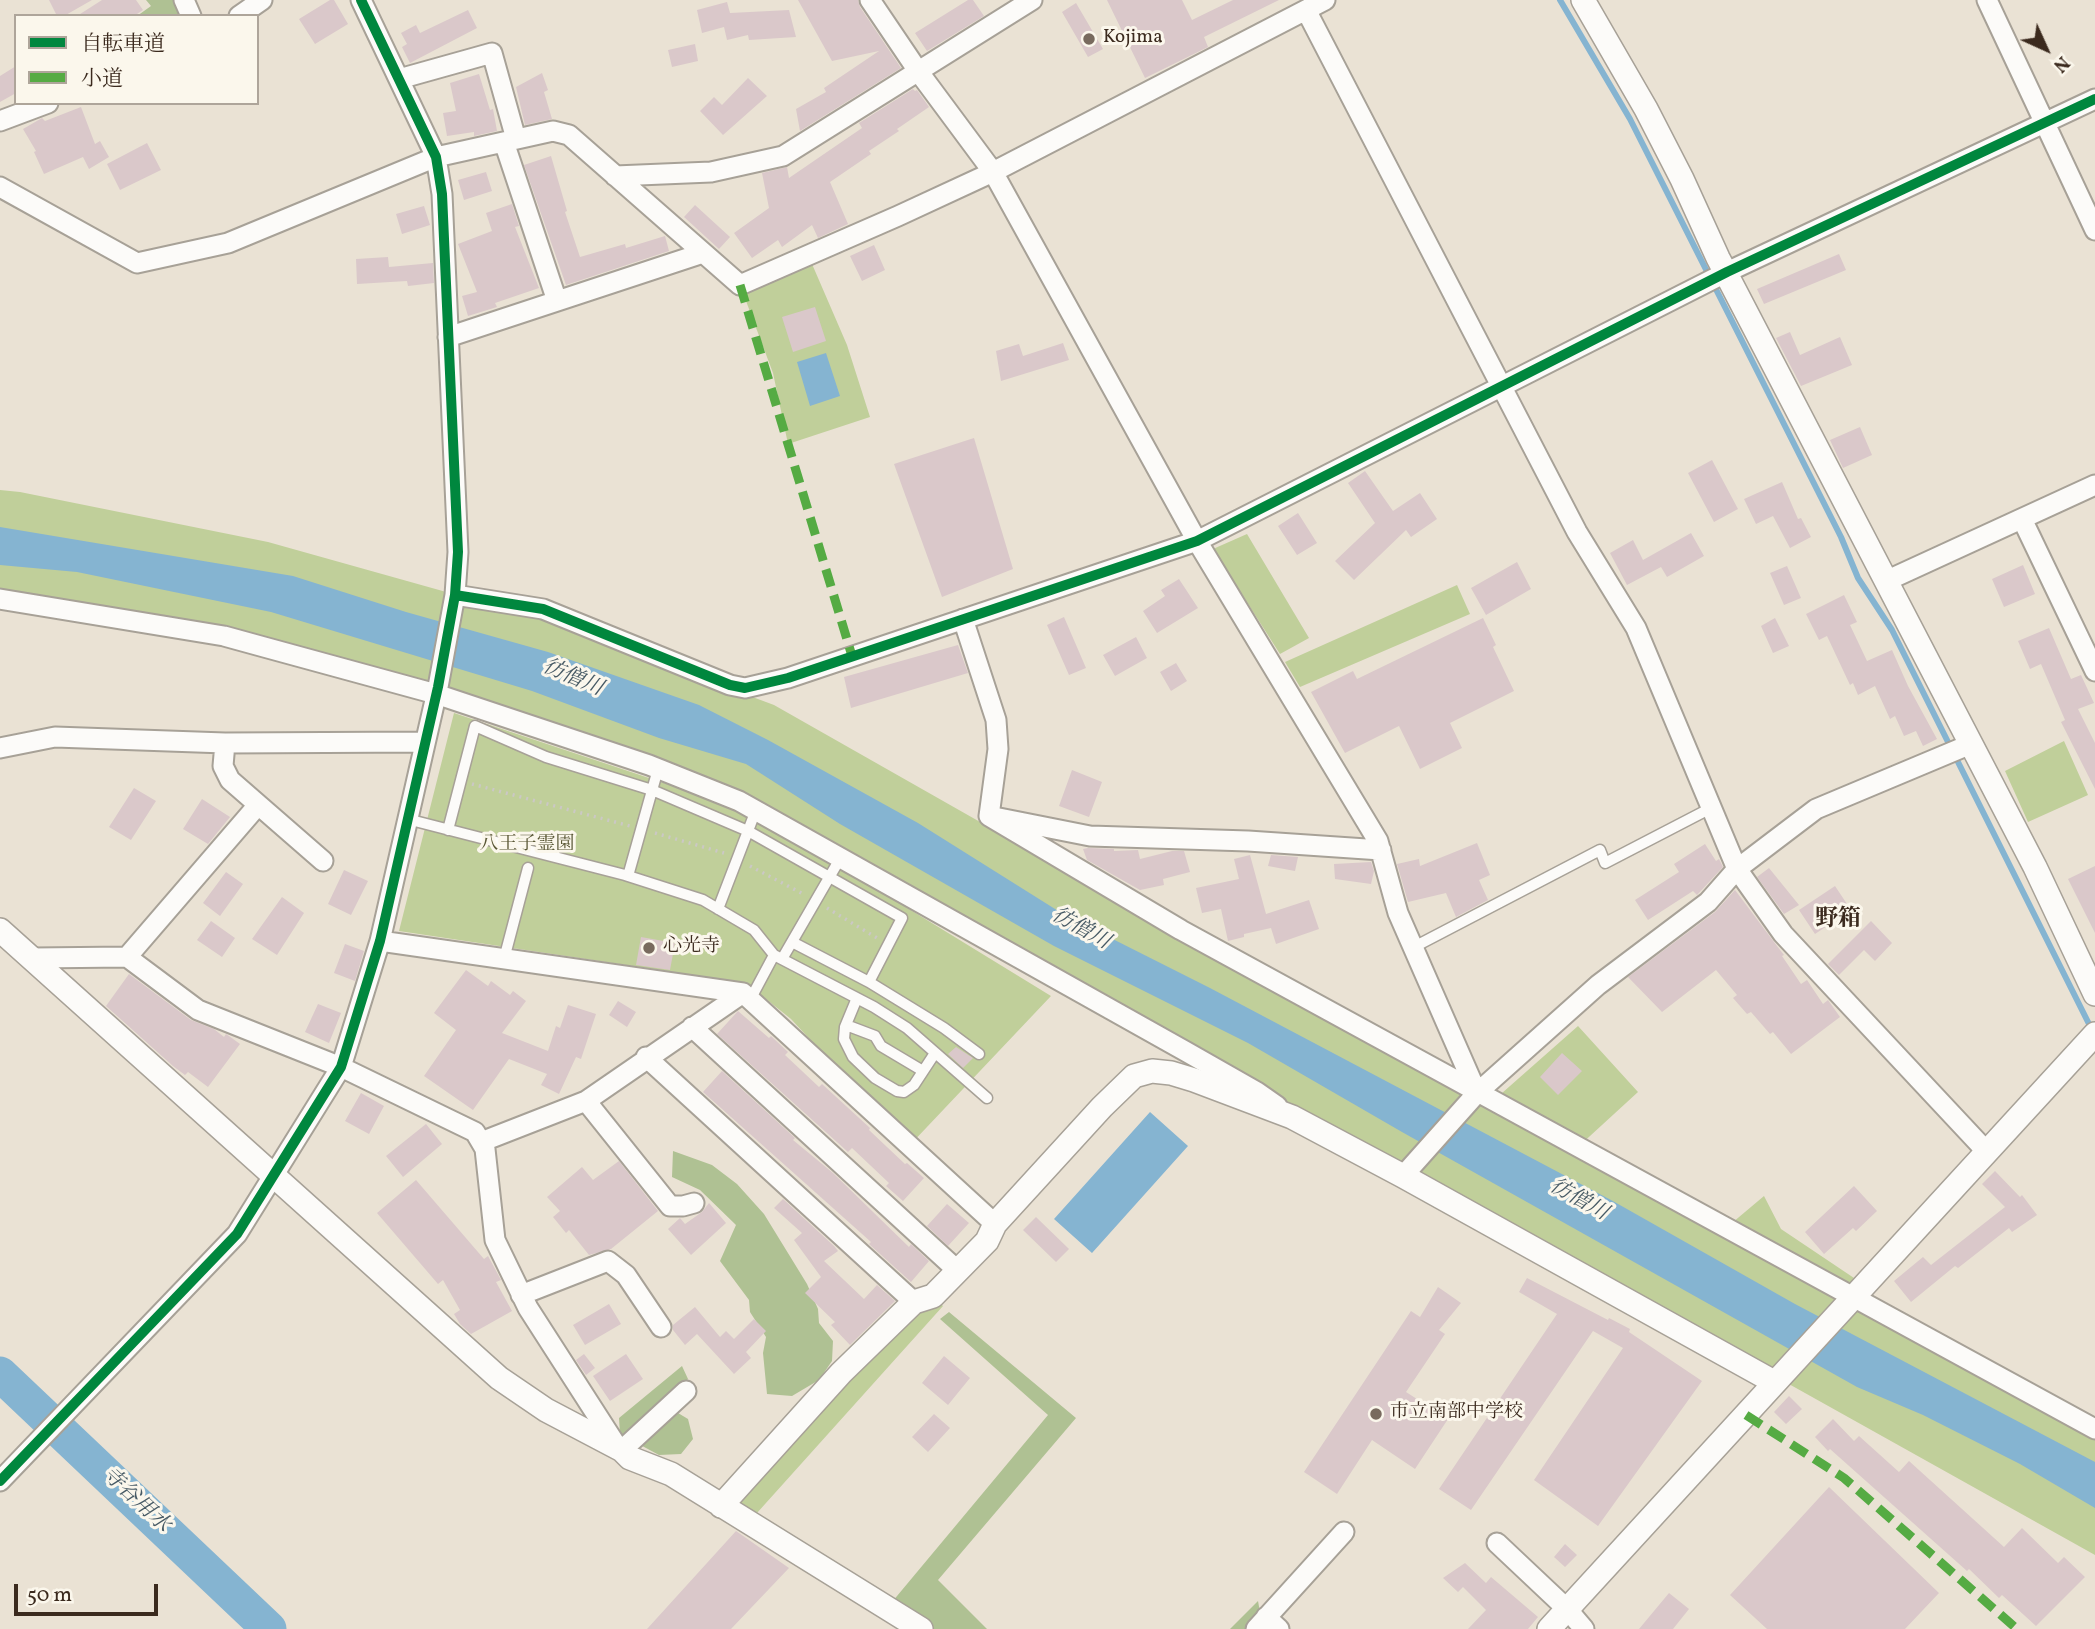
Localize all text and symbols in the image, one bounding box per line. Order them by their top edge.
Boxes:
legend [14,14,259,105]
north arrow [2011,14,2081,84]
place label: Kojima [1103,28,1163,50]
text: 自転車道 [81,30,165,59]
marker: Kojima [1081,31,1097,47]
text: N [2047,50,2075,78]
text: 小道 [81,65,123,94]
water label: 彷僧川 [538,655,606,703]
park label: 八王子霊園 [480,835,574,857]
water label: 彷僧川 [1046,904,1114,956]
district label: 野箱 [1815,907,1861,935]
place label: 心光寺 [663,937,720,959]
marker: 心光寺 [641,940,657,956]
water label: 彷僧川 [1544,1175,1612,1227]
place label: 市立南部中学校 [1390,1403,1523,1425]
marker: 市立南部中学校 [1368,1406,1384,1422]
water label: 寺谷用水 [96,1463,174,1539]
scale bar [18,1570,161,1614]
text: 50 m [27,1581,72,1610]

